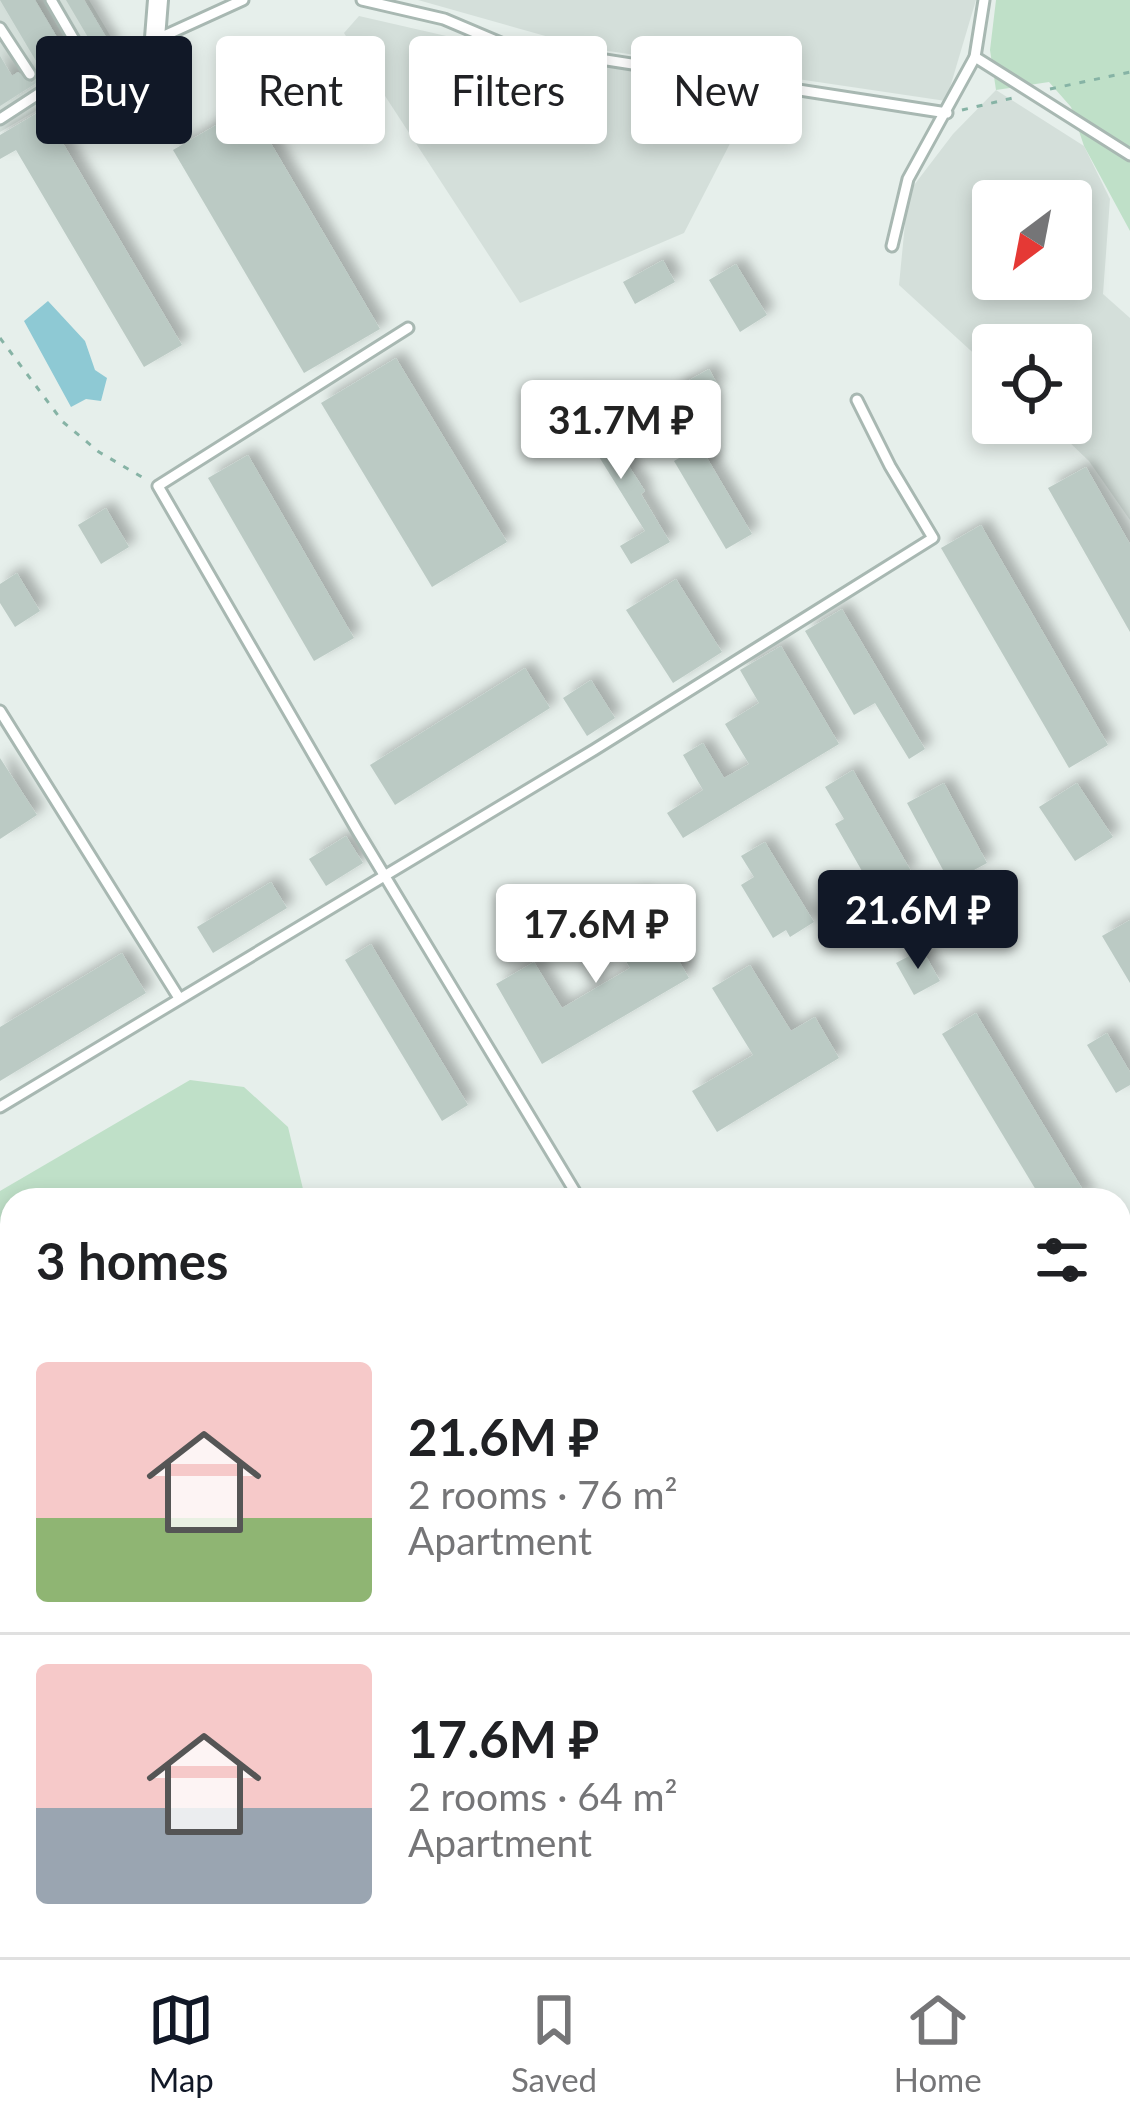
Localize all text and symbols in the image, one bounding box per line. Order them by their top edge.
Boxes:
chip: Buy [36,36,192,144]
chip: Rent [216,36,385,144]
chip: Filters [409,36,607,144]
chip: New [631,36,802,144]
north arrow [972,180,1092,300]
map controls [972,180,1092,444]
button: locate [972,324,1092,444]
pin: 31.7M ₽ [510,380,732,482]
text: 31.7M ₽ [548,396,694,442]
pin: 21.6M ₽ [807,870,1029,972]
pin: 17.6M ₽ [485,884,707,986]
text: 21.6M ₽ [845,886,991,932]
text: 17.6M ₽ [523,900,669,946]
icon: filters [1029,1227,1095,1293]
text: 3 homes [36,1230,228,1291]
text: 21.6M ₽ [408,1406,599,1467]
icon: home [132,1410,276,1554]
text: 2 rooms · 76 m² [408,1471,678,1517]
text: Apartment [408,1517,592,1563]
text: 17.6M ₽ [408,1708,599,1769]
icon: home [132,1712,276,1856]
text: 2 rooms · 64 m² [408,1773,678,1819]
text: Apartment [408,1819,592,1865]
tab: Map [148,1987,214,2099]
tab: Saved [511,1987,597,2099]
tab: Home [894,1987,982,2099]

